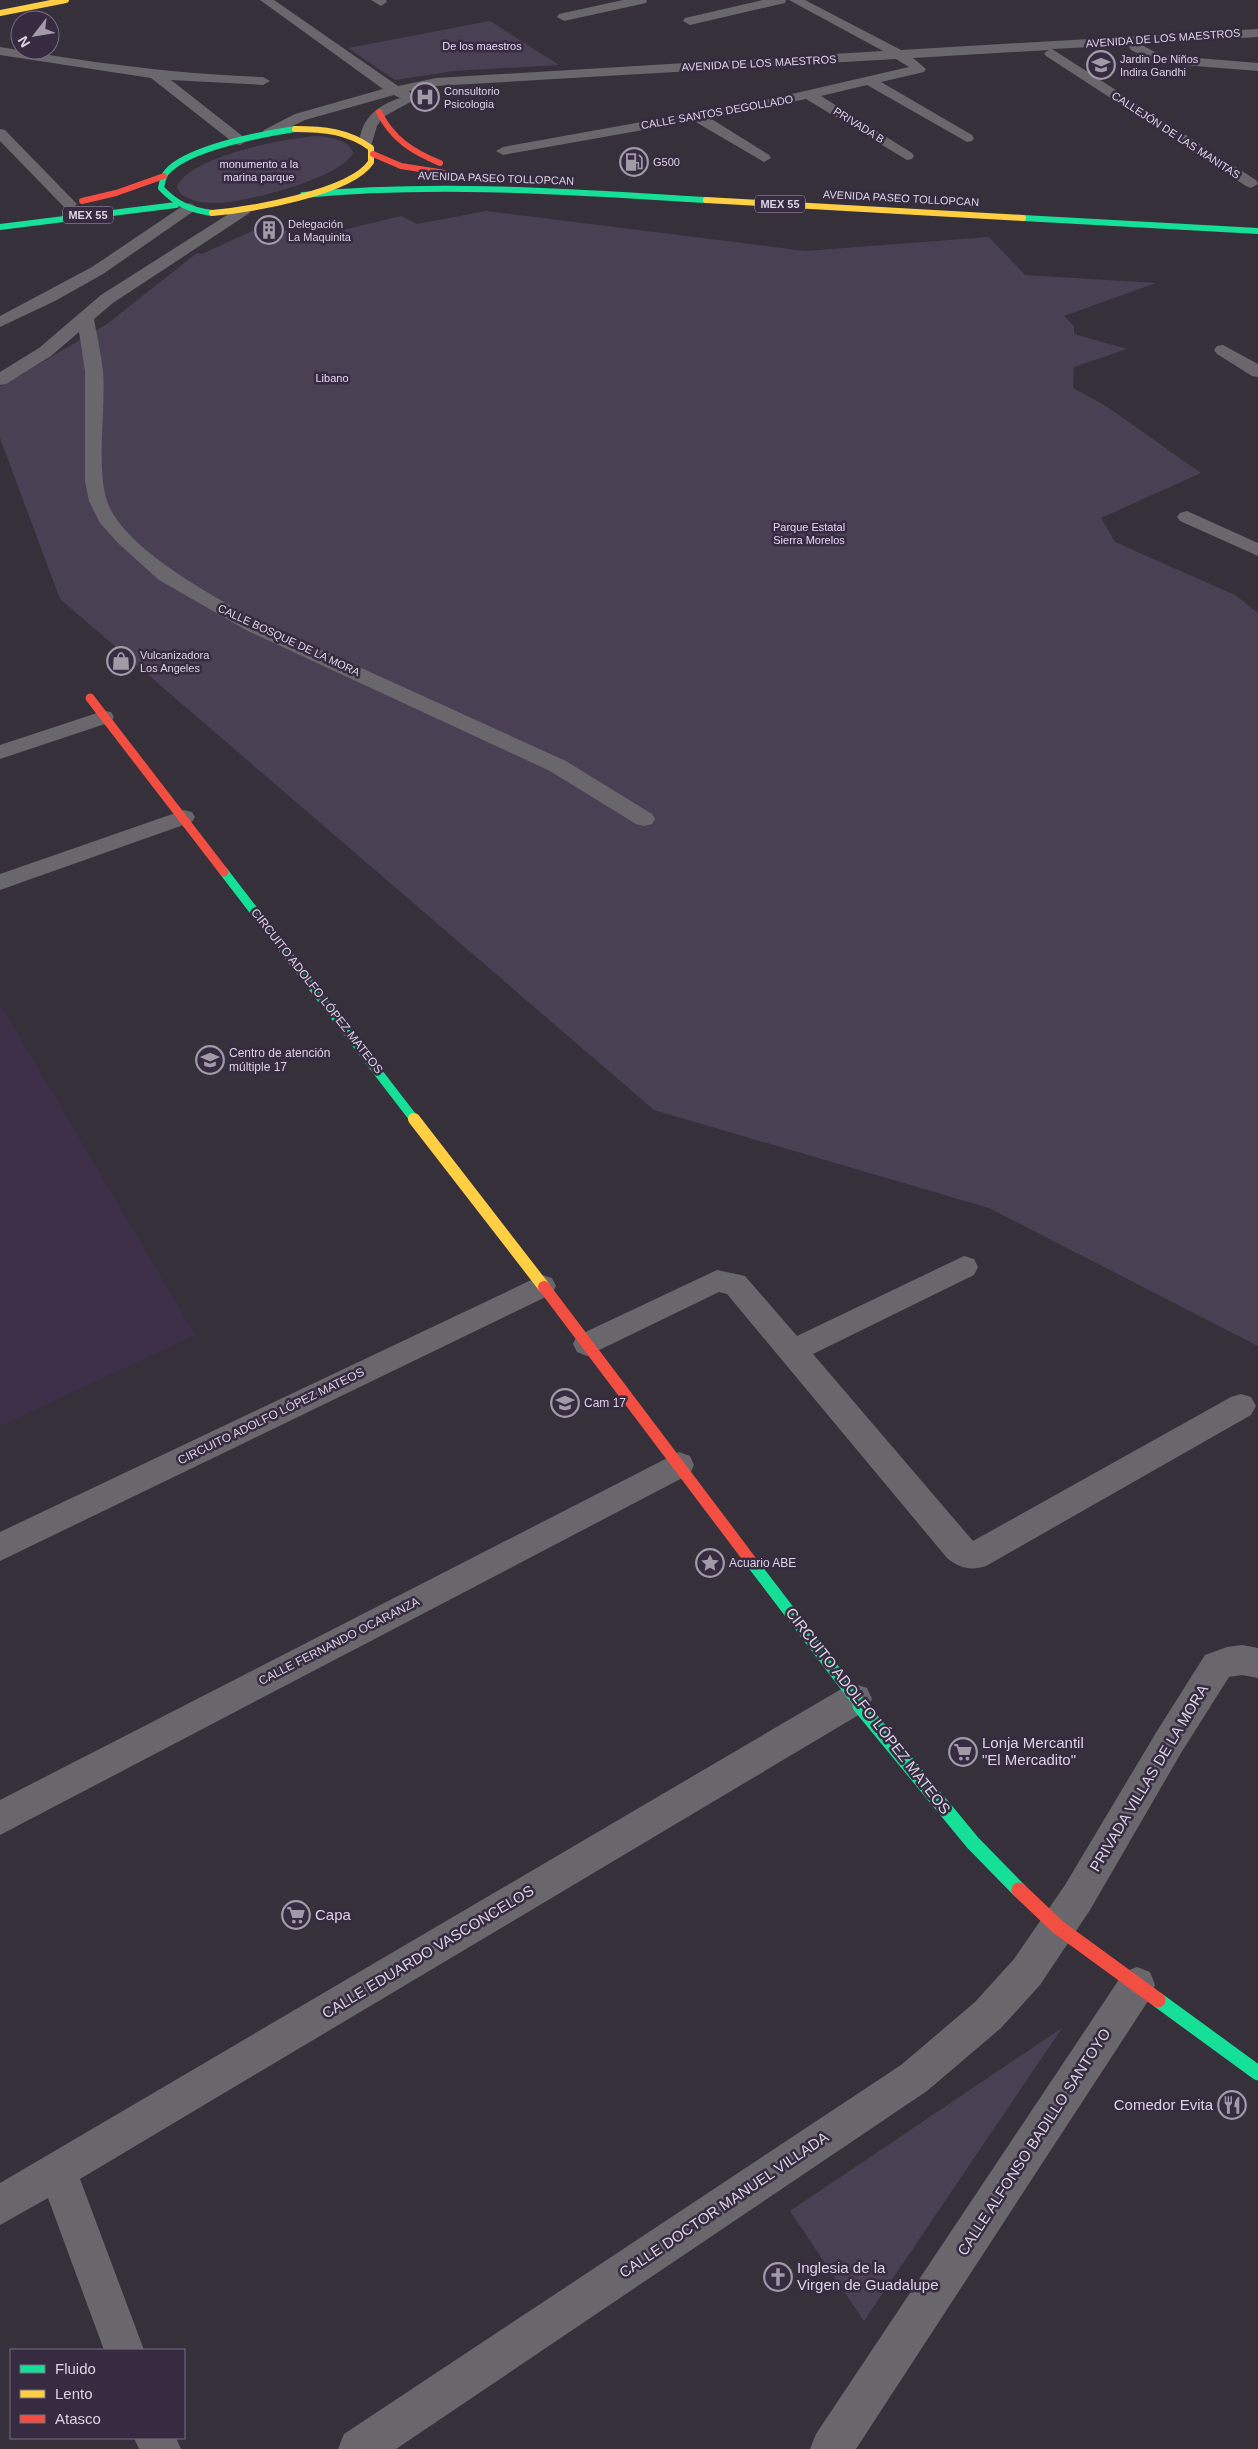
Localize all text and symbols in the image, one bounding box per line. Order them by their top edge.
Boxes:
north arrow [10,10,60,60]
street label: AVENIDA DE LOS MAESTROS [1085,27,1241,49]
text: N [14,33,33,50]
park label: De los maestros [442,40,522,52]
school or university icon: Jardin De Niños Indira Gandhi [1086,50,1116,80]
street label: AVENIDA DE LOS MAESTROS [681,53,837,73]
place label: Jardin De Niños Indira Gandhi [1120,53,1199,78]
hospital icon: Consultorio Psicologia [410,82,440,112]
place label: Consultorio Psicologia [444,85,500,110]
street label: CALLEJÓN DE LAS MANITAS [1110,89,1242,181]
street label: CALLE SANTOS DEGOLLADO [640,93,795,131]
street label: PRIVADA B [832,105,886,145]
fuel station icon: G500 [619,147,649,177]
place label: G500 [653,156,680,168]
park label: monumento a la marina parque [220,158,299,183]
street label: AVENIDA PASEO TOLLOPCAN [418,169,574,187]
street label: AVENIDA PASEO TOLLOPCAN [823,188,979,208]
road number: MEX 55 [755,195,805,212]
road number: MEX 55 [63,206,113,224]
building icon: Delegación La Maquinita [254,215,284,245]
place label: Delegación La Maquinita [288,218,352,243]
park label: Libano [315,372,349,384]
park label: Parque Estatal Sierra Morelos [773,521,845,546]
street label: CALLE BOSQUE DE LA MORA [216,602,362,679]
shop icon: Vulcanizadora Los Angeles [106,646,136,676]
place label: Vulcanizadora Los Angeles [140,649,210,674]
street label: CIRCUITO ADOLFO LÓPEZ MATEOS [248,905,387,1076]
school or university icon: Centro de atención múltiple 17 [195,1045,225,1075]
place label: Centro de atención múltiple 17 [229,1046,330,1074]
street label: CIRCUITO ADOLFO LÓPEZ MATEOS [175,1364,366,1467]
school or university icon: Cam 17 [550,1388,580,1418]
place label: Cam 17 [584,1396,626,1410]
place icon: Acuario ABE [695,1548,725,1578]
place label: Acuario ABE [729,1556,796,1570]
street label: CALLE FERNANDO OCARANZA [256,1594,422,1688]
street label: CIRCUITO ADOLFO LÓPEZ MATEOS [783,1604,954,1817]
street label: PRIVADA VILLAS DE LA MORA [1086,1681,1211,1874]
place label: Lonja Mercantil "El Mercadito" [982,1734,1084,1768]
supermarket icon: Lonja Mercantil "El Mercadito" [948,1737,978,1767]
street label: CALLE EDUARDO VASCONCELOS [319,1881,537,2022]
supermarket icon: Capa [281,1900,311,1930]
place label: Capa [315,1906,352,1923]
street label: CALLE ALFONSO BADILLO SANTOYO [954,2025,1114,2258]
restaurant icon: Comedor Evita [1217,2090,1247,2120]
place label: Comedor Evita [1114,2096,1214,2113]
street label: CALLE DOCTOR MANUEL VILLADA [616,2128,831,2281]
place label: Inglesia de la Virgen de Guadalupe [797,2259,939,2293]
church icon: Inglesia de la Virgen de Guadalupe [763,2262,793,2292]
legend [10,2349,185,2439]
text: Fluido [55,2360,96,2377]
text: Lento [55,2385,93,2402]
text: Atasco [55,2410,101,2427]

